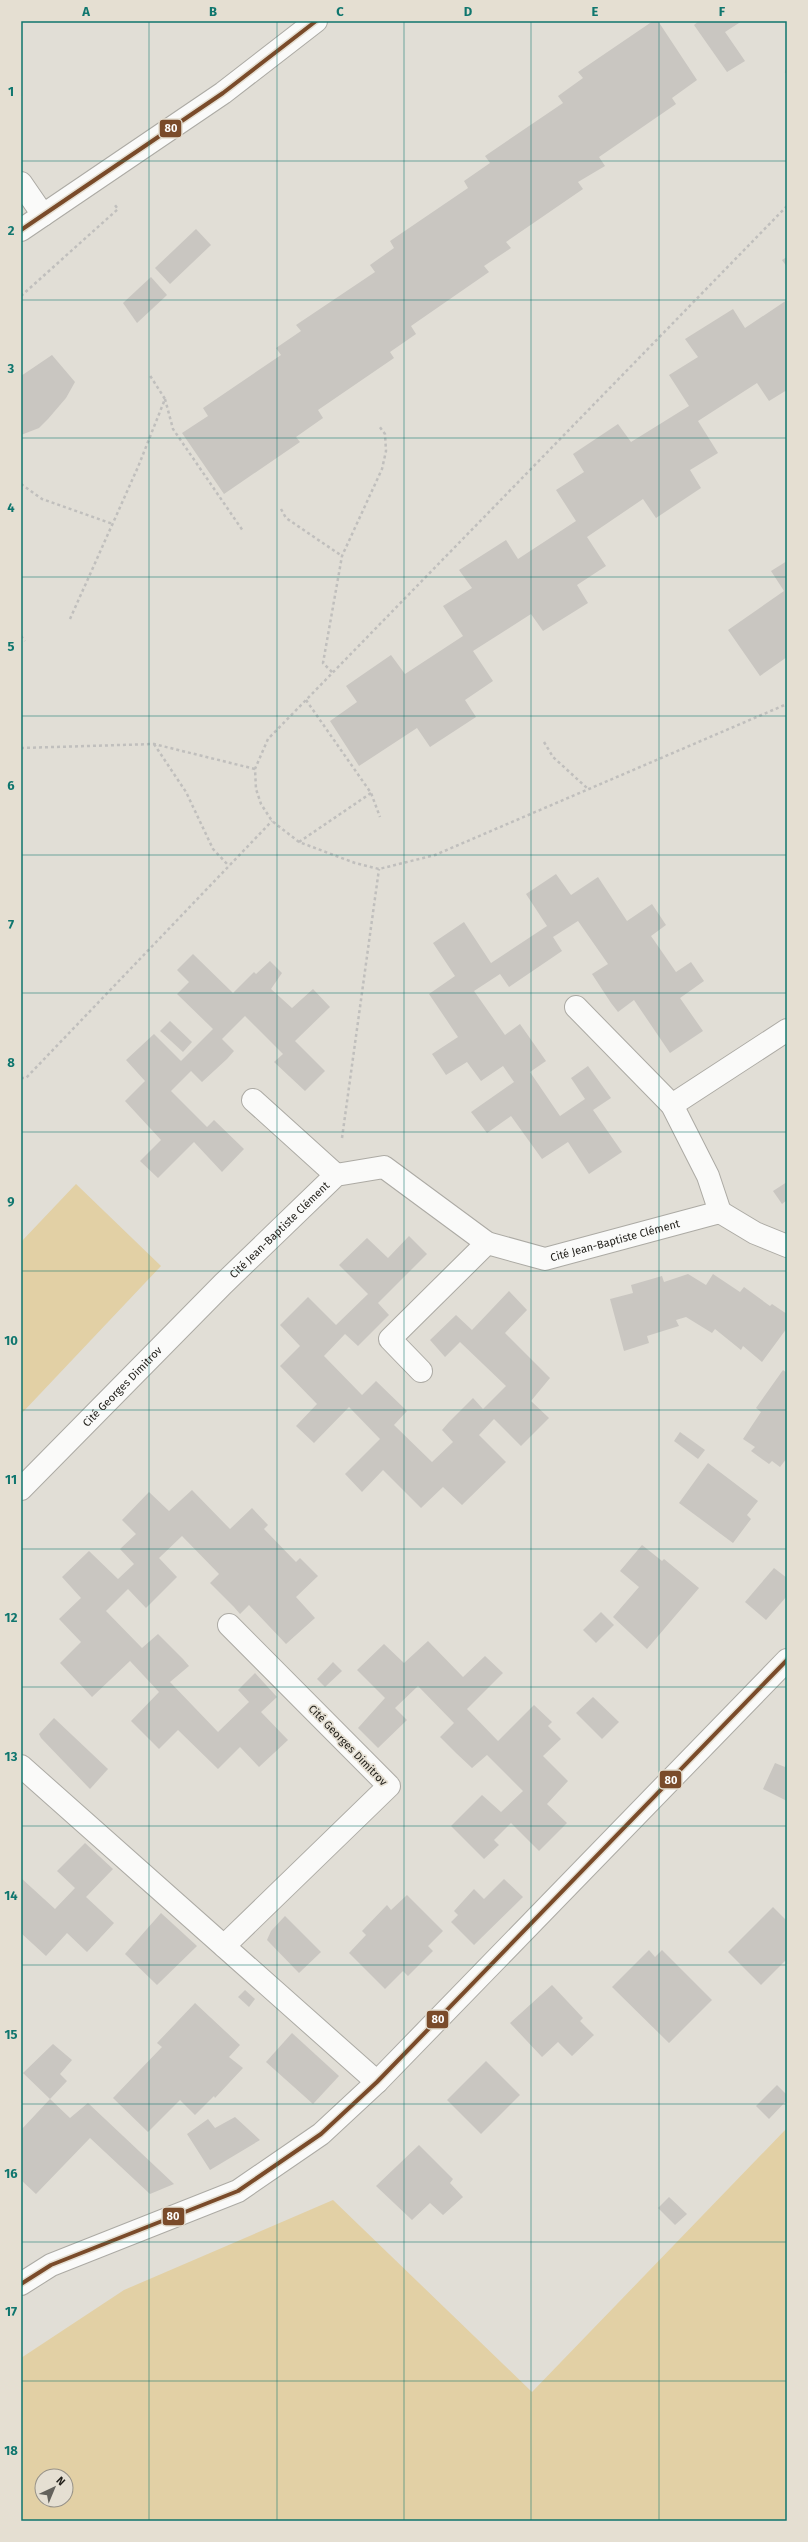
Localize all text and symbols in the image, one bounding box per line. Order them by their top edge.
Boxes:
text: A [81,4,90,19]
text: B [209,4,217,19]
text: C [336,4,344,19]
text: D [464,4,473,19]
text: E [592,4,599,19]
text: F [719,4,726,19]
text: 1 [8,84,14,99]
line badge: 80 [159,119,182,138]
text: 80 [165,122,178,135]
text: 2 [8,223,15,238]
text: 3 [7,361,15,376]
text: 4 [7,500,15,515]
text: 5 [8,639,15,654]
text: 6 [7,778,15,793]
text: 7 [8,917,14,932]
text: 8 [7,1055,15,1070]
street label: Cité Jean-Baptiste Clément [227,1179,332,1281]
text: 9 [7,1194,15,1209]
street label: Cité Jean-Baptiste Clément [549,1217,681,1264]
text: 10 [4,1333,18,1348]
street label: Cité Georges Dimitrov [80,1343,165,1430]
text: 11 [5,1472,17,1487]
text: 12 [5,1610,18,1625]
street label: Cité Georges Dimitrov [306,1702,390,1789]
text: 13 [5,1749,18,1764]
line badge: 80 [659,1770,682,1789]
text: 80 [665,1774,678,1787]
text: 14 [4,1888,18,1903]
line badge: 80 [426,2010,449,2029]
text: 80 [432,2013,445,2026]
text: 15 [4,2027,18,2042]
text: 16 [4,2166,18,2181]
line badge: 80 [162,2207,185,2226]
text: 80 [167,2210,180,2223]
text: 17 [5,2304,17,2319]
text: 18 [4,2443,18,2458]
north arrow [34,2468,74,2508]
text: N [53,2474,68,2488]

